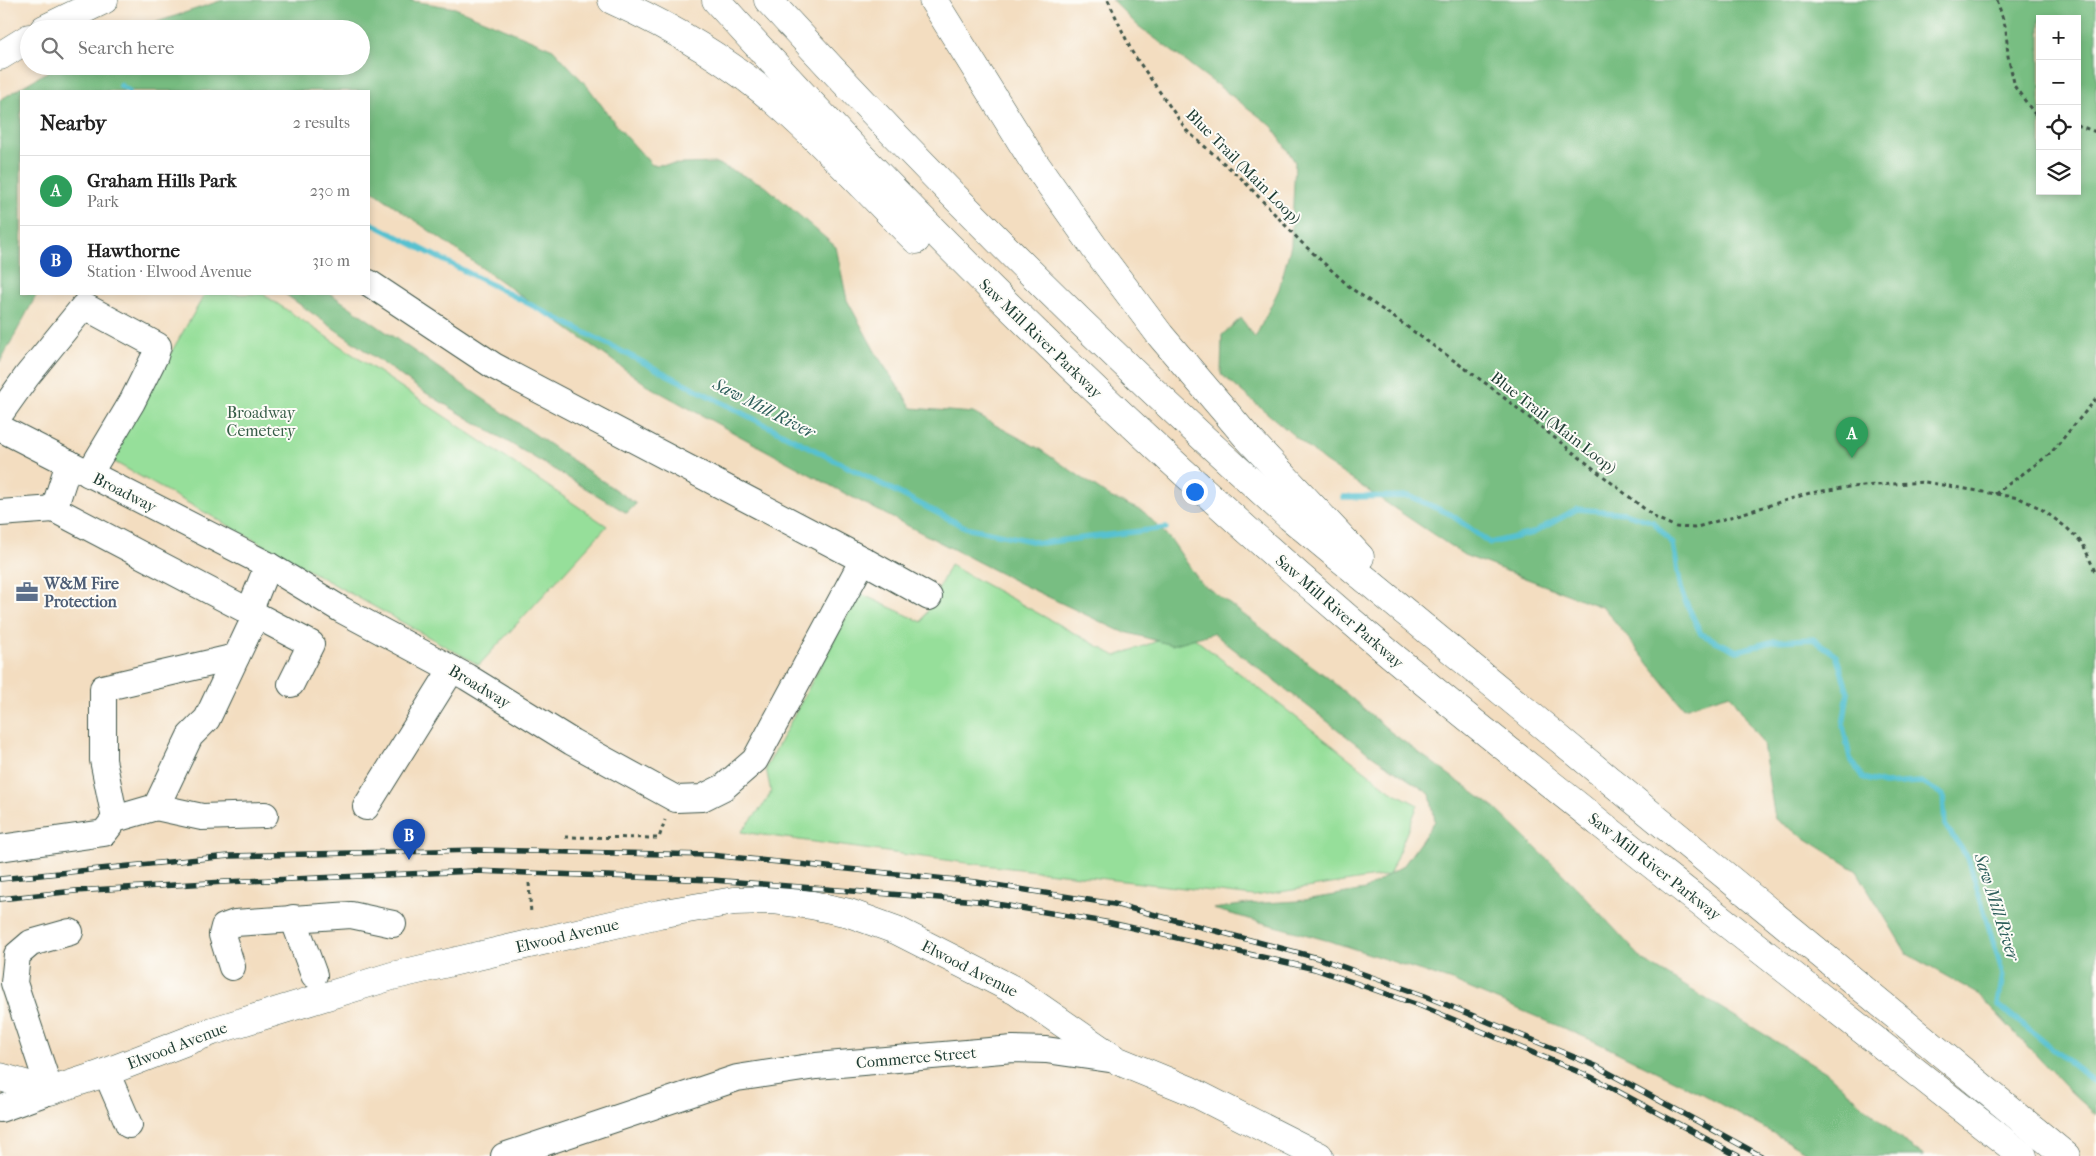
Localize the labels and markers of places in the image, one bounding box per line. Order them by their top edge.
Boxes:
pin: A [1836,417,1868,458]
place label: W&M Fire Protection [43,574,119,611]
office icon: W&M Fire Protection [14,579,40,605]
pin: B [393,819,425,860]

